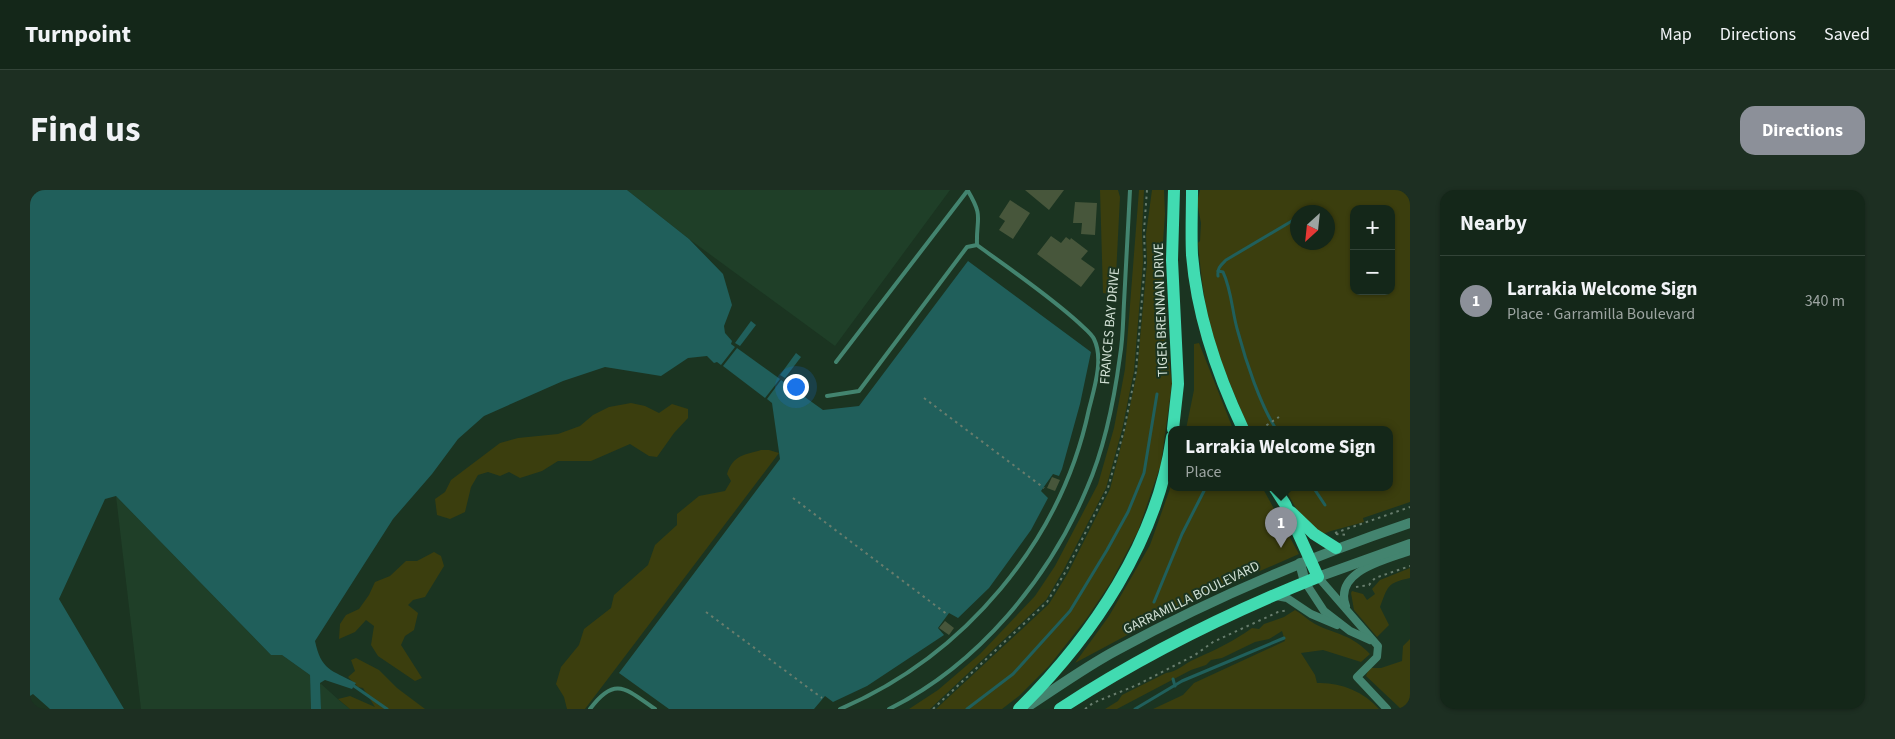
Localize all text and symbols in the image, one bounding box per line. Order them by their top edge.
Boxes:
text: Turnpoint [25,17,131,52]
text: Map [1660,22,1692,47]
text: Directions [1720,22,1796,47]
text: Saved [1824,22,1870,47]
text: Find us [30,105,140,155]
button: Directions [1740,106,1865,155]
north arrow [1290,205,1335,250]
map controls [1350,205,1395,295]
button: + [1350,205,1395,250]
text: Nearby [1460,208,1527,238]
street label: TIGER BRENNAN DRIVE [1149,243,1173,377]
button: − [1350,250,1395,295]
street label: FRANCES BAY DRIVE [1095,267,1125,385]
text: Larrakia Welcome Sign [1507,276,1697,303]
text: 1 [1472,290,1480,312]
text: 340 m [1805,290,1845,312]
text: Place · Garramilla Boulevard [1507,303,1695,325]
your location [783,374,809,400]
popup [1168,426,1393,491]
text: Larrakia Welcome Sign [1185,434,1376,461]
text: Place [1185,461,1221,483]
pin: 1 [1265,507,1297,548]
street label: GARRAMILLA BOULEVARD [1120,556,1263,640]

